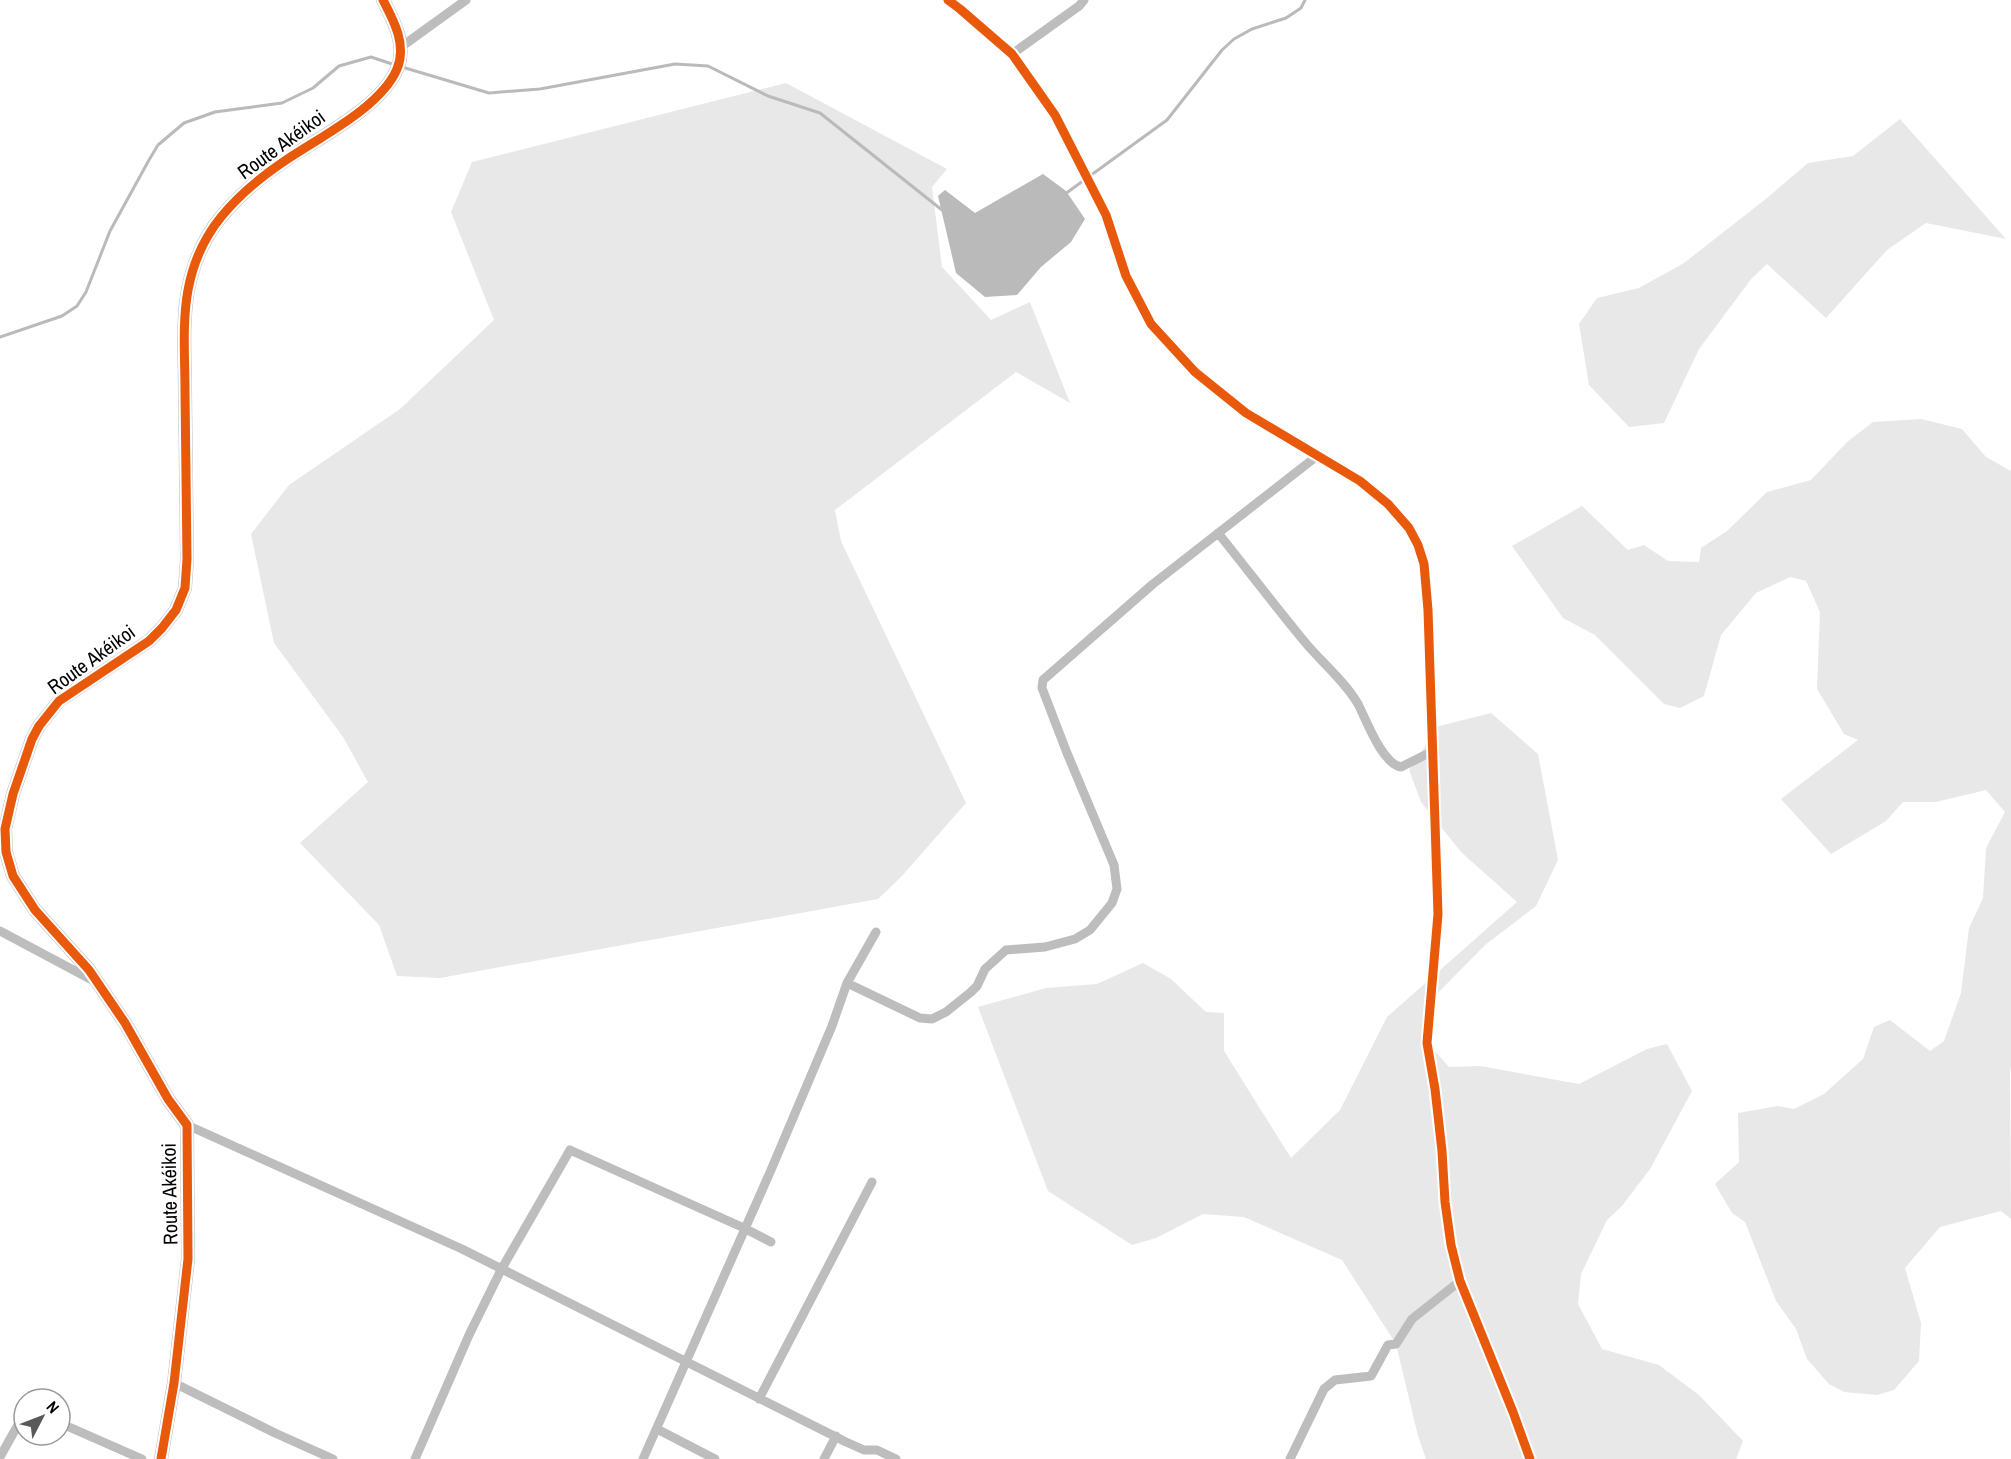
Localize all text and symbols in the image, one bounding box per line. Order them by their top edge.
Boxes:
street label: Route Akéikoi [232,103,330,185]
street label: Route Akéikoi [42,618,140,700]
street label: Route Akéikoi [155,1143,183,1245]
north arrow [12,1387,72,1447]
text: N [42,1396,64,1418]

